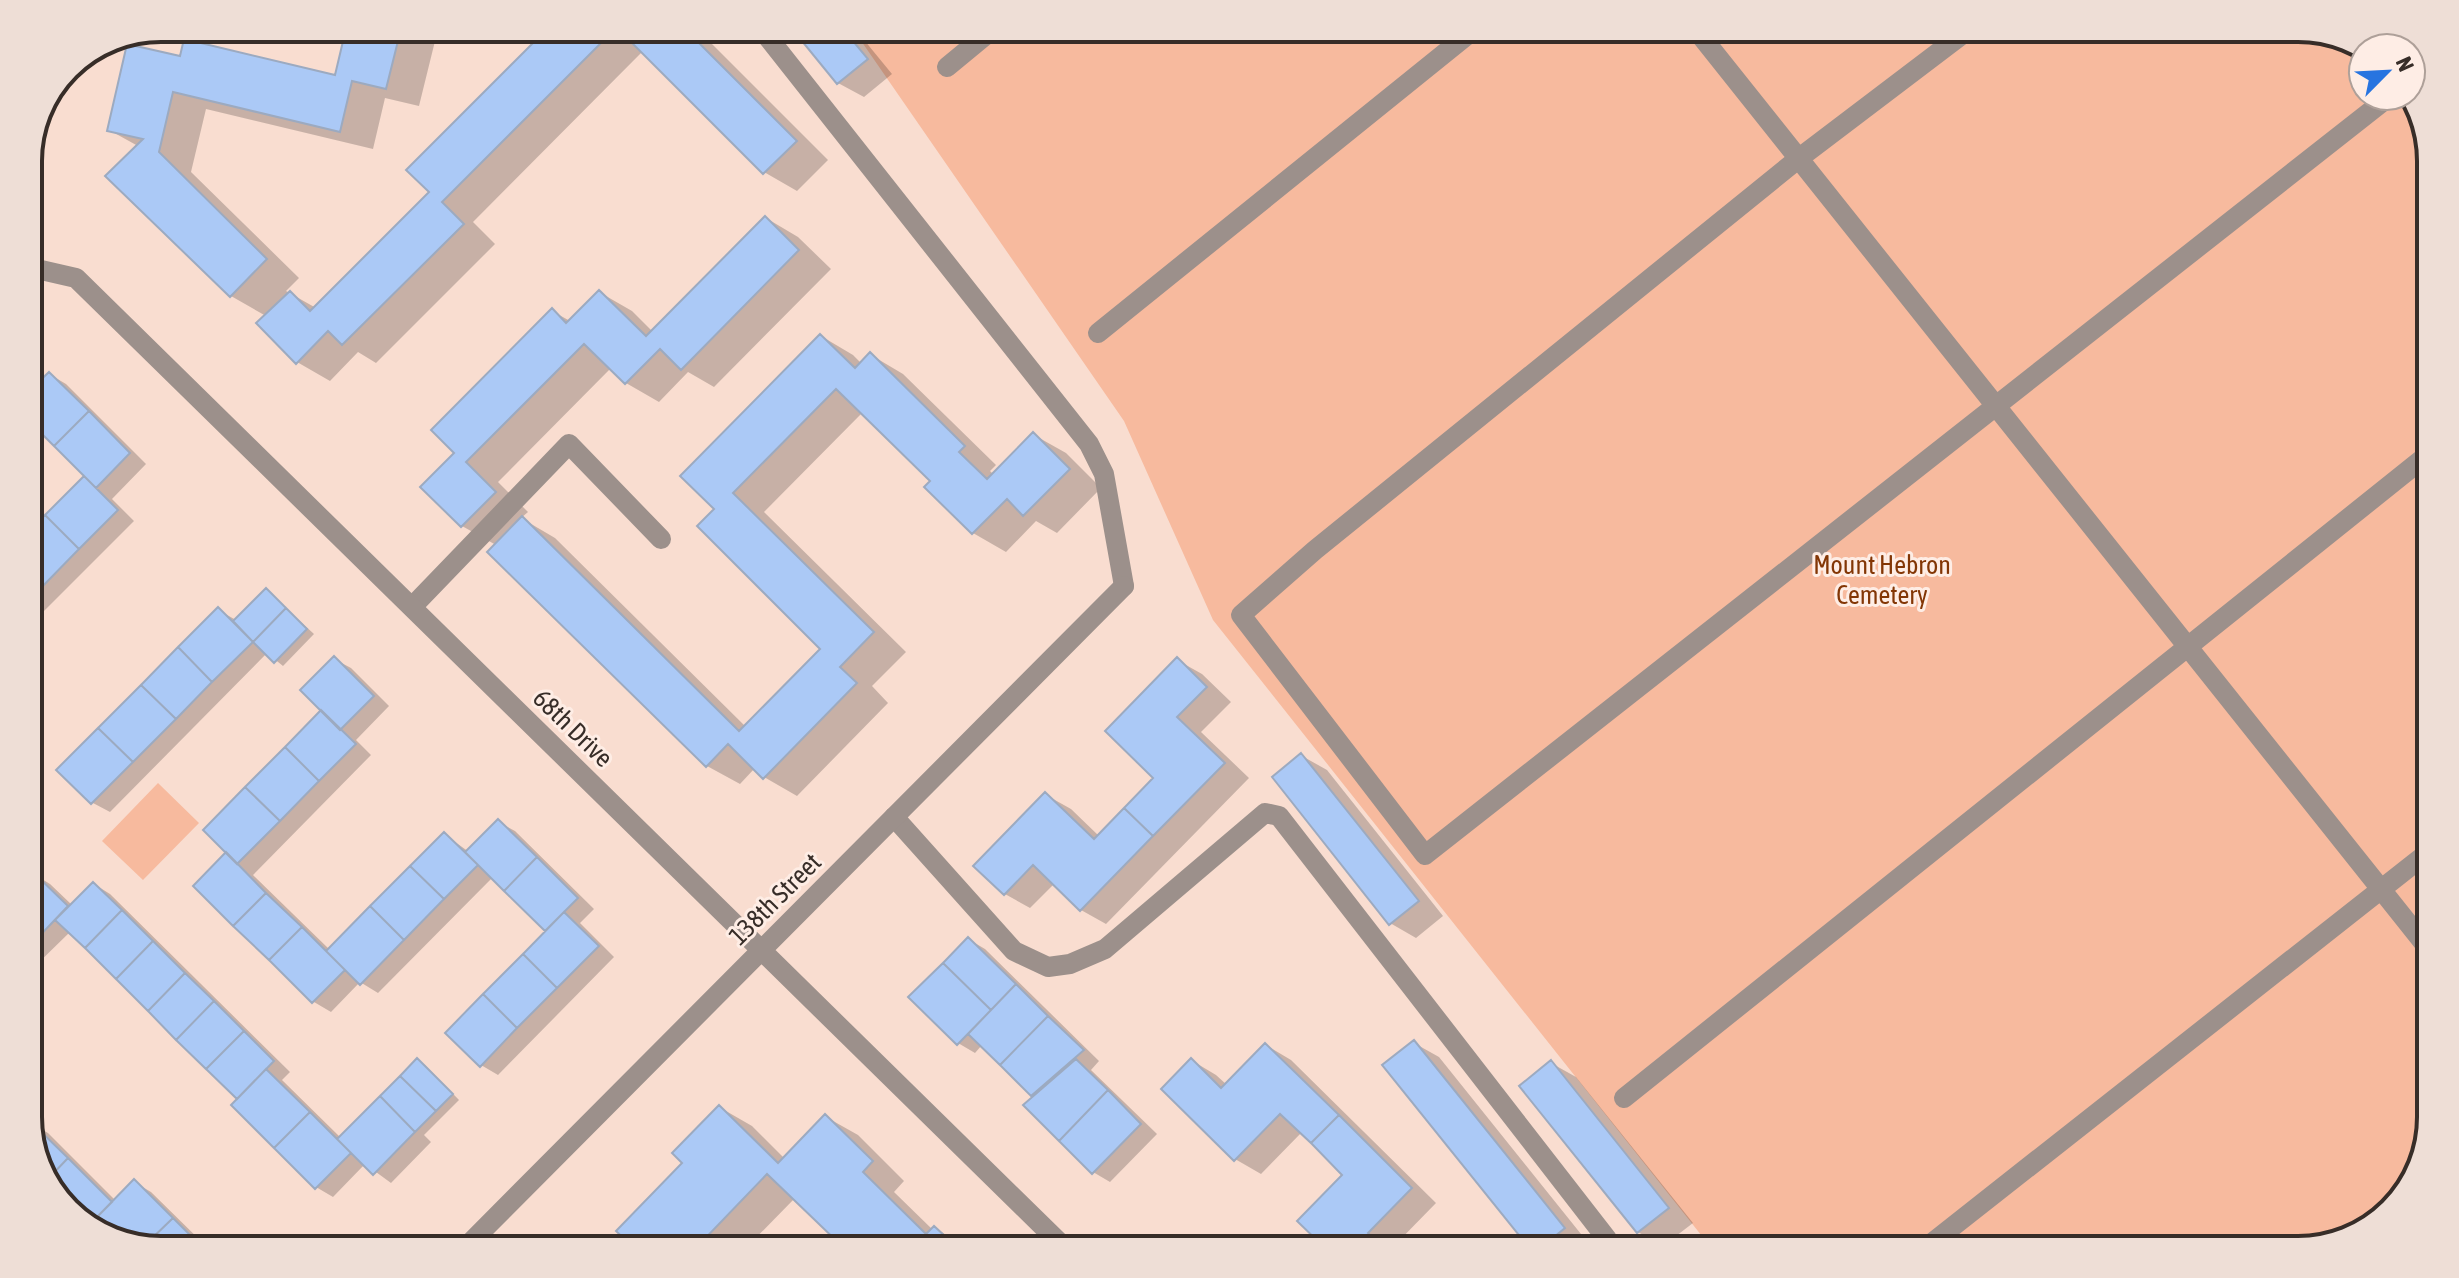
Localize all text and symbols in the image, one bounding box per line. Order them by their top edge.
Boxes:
north arrow [2347,32,2427,112]
text: N [2391,53,2420,75]
park label: Mount Hebron Cemetery [1813,550,1951,610]
street label: 68th Drive [527,683,619,773]
street label: 138th Street [723,847,827,951]

